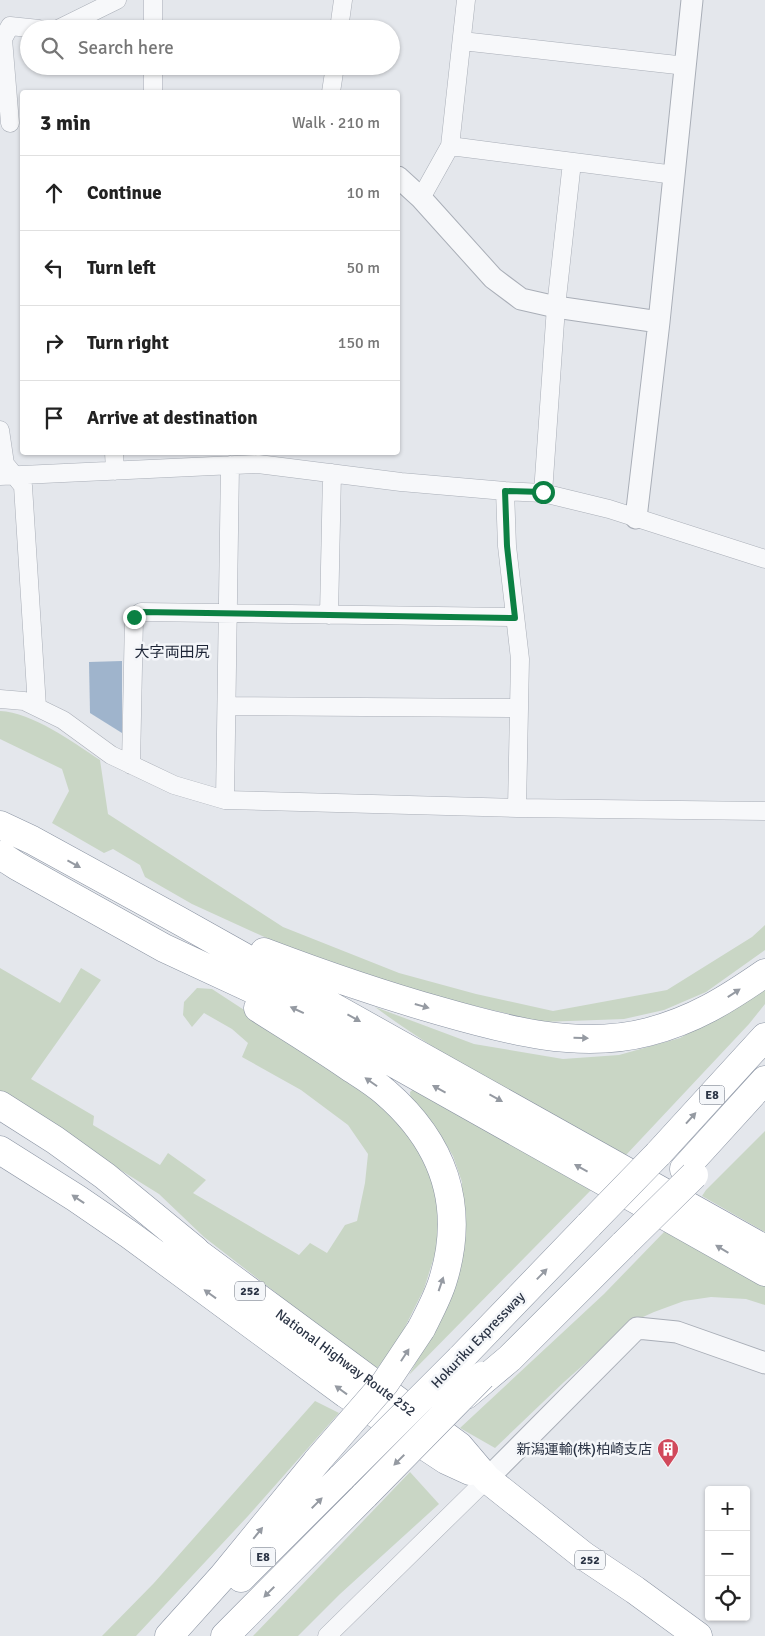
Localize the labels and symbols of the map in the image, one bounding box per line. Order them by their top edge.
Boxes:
route start [532,481,555,504]
route end [123,606,146,629]
district label: 大字両田尻 [134,643,210,661]
one-way arrow [68,859,81,868]
one-way arrow [728,989,741,998]
one-way arrow [415,1003,430,1011]
one-way arrow [290,1005,304,1013]
one-way arrow [348,1014,361,1023]
one-way arrow [573,1035,589,1043]
one-way arrow [364,1077,378,1087]
one-way arrow [433,1084,446,1093]
road number: E8 [700,1086,724,1104]
one-way arrow [488,1094,503,1102]
one-way arrow [685,1112,697,1124]
one-way arrow [574,1164,588,1173]
one-way arrow [71,1194,85,1204]
one-way arrow [716,1244,729,1253]
one-way arrow [536,1268,548,1280]
one-way arrow [438,1277,445,1292]
road number: 252 [235,1282,265,1300]
street label: Hokuriku Expressway [428,1288,529,1392]
one-way arrow [203,1289,217,1299]
street label: National Highway Route 252 [272,1305,419,1420]
one-way arrow [400,1348,410,1361]
one-way arrow [334,1385,348,1395]
building icon: 新潟運輸(株)柏崎支店 [656,1437,680,1468]
place label: 新潟運輸(株)柏崎支店 [517,1441,652,1458]
one-way arrow [393,1454,405,1466]
one-way arrow [311,1497,323,1509]
one-way arrow [253,1527,264,1540]
road number: E8 [250,1548,276,1566]
road number: 252 [575,1550,605,1570]
one-way arrow [263,1586,275,1598]

